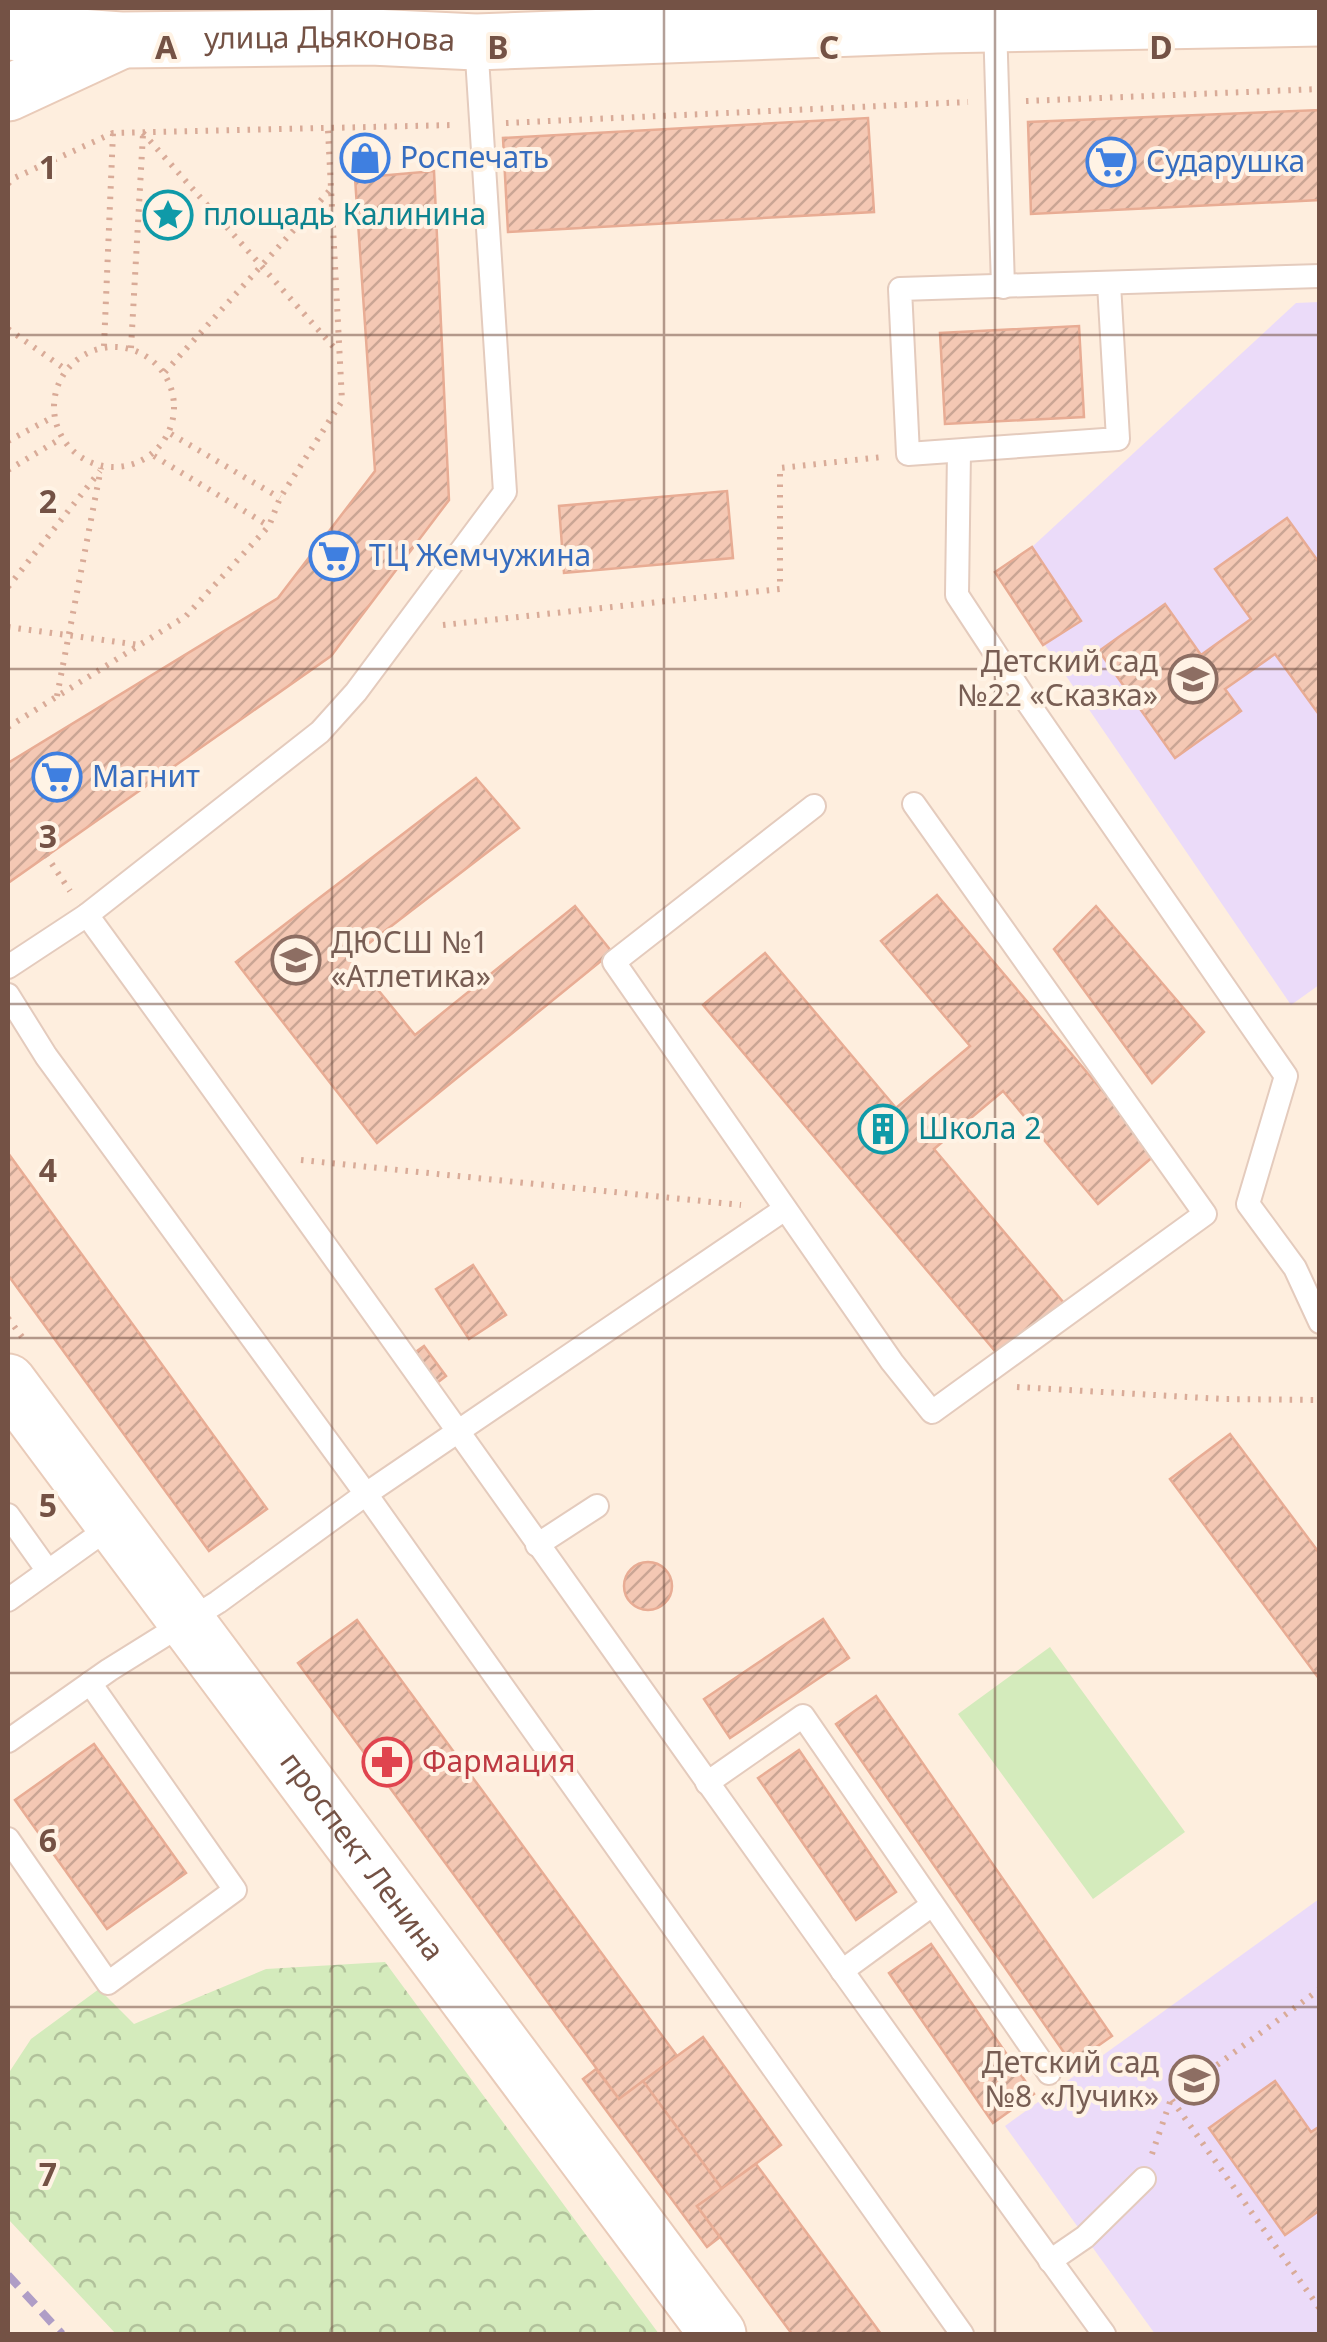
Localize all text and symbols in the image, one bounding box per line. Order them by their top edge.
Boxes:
street label: улица Дьяконова [204,15,456,60]
text: A [155,25,178,68]
text: B [487,25,509,68]
text: C [819,25,839,68]
text: D [1149,25,1173,68]
shop icon: Роспечать [339,132,391,184]
place label: Роспечать [400,136,549,177]
supermarket icon: Сударушка [1085,136,1137,188]
place label: Сударушка [1146,140,1305,181]
text: 1 [39,145,57,188]
place icon: площадь Калинина [142,189,194,241]
place label: площадь Калинина [203,193,486,234]
text: 2 [39,479,57,522]
supermarket icon: ТЦ Жемчужина [308,530,360,582]
place label: ТЦ Жемчужина [369,534,591,575]
place label: Детский сад №22 «Сказка» [957,640,1158,715]
school or university icon: Детский сад №22 «Сказка» [1167,653,1219,705]
supermarket icon: Магнит [31,751,83,803]
place label: Магнит [92,755,200,796]
text: 3 [39,814,57,857]
place label: ДЮСШ №1 «Атлетика» [331,921,491,996]
school or university icon: ДЮСШ №1 «Атлетика» [270,934,322,986]
building icon: Школа 2 [857,1103,909,1155]
place label: Школа 2 [918,1107,1041,1148]
text: 4 [39,1148,57,1191]
text: 5 [39,1483,57,1526]
pharmacy icon: Фармация [361,1736,413,1788]
place label: Фармация [422,1740,575,1781]
street label: проспект Ленина [272,1743,455,1969]
text: 6 [39,1818,57,1861]
place label: Детский сад №8 «Лучик» [982,2041,1159,2116]
school or university icon: Детский сад №8 «Лучик» [1168,2054,1220,2106]
text: 7 [39,2152,57,2195]

